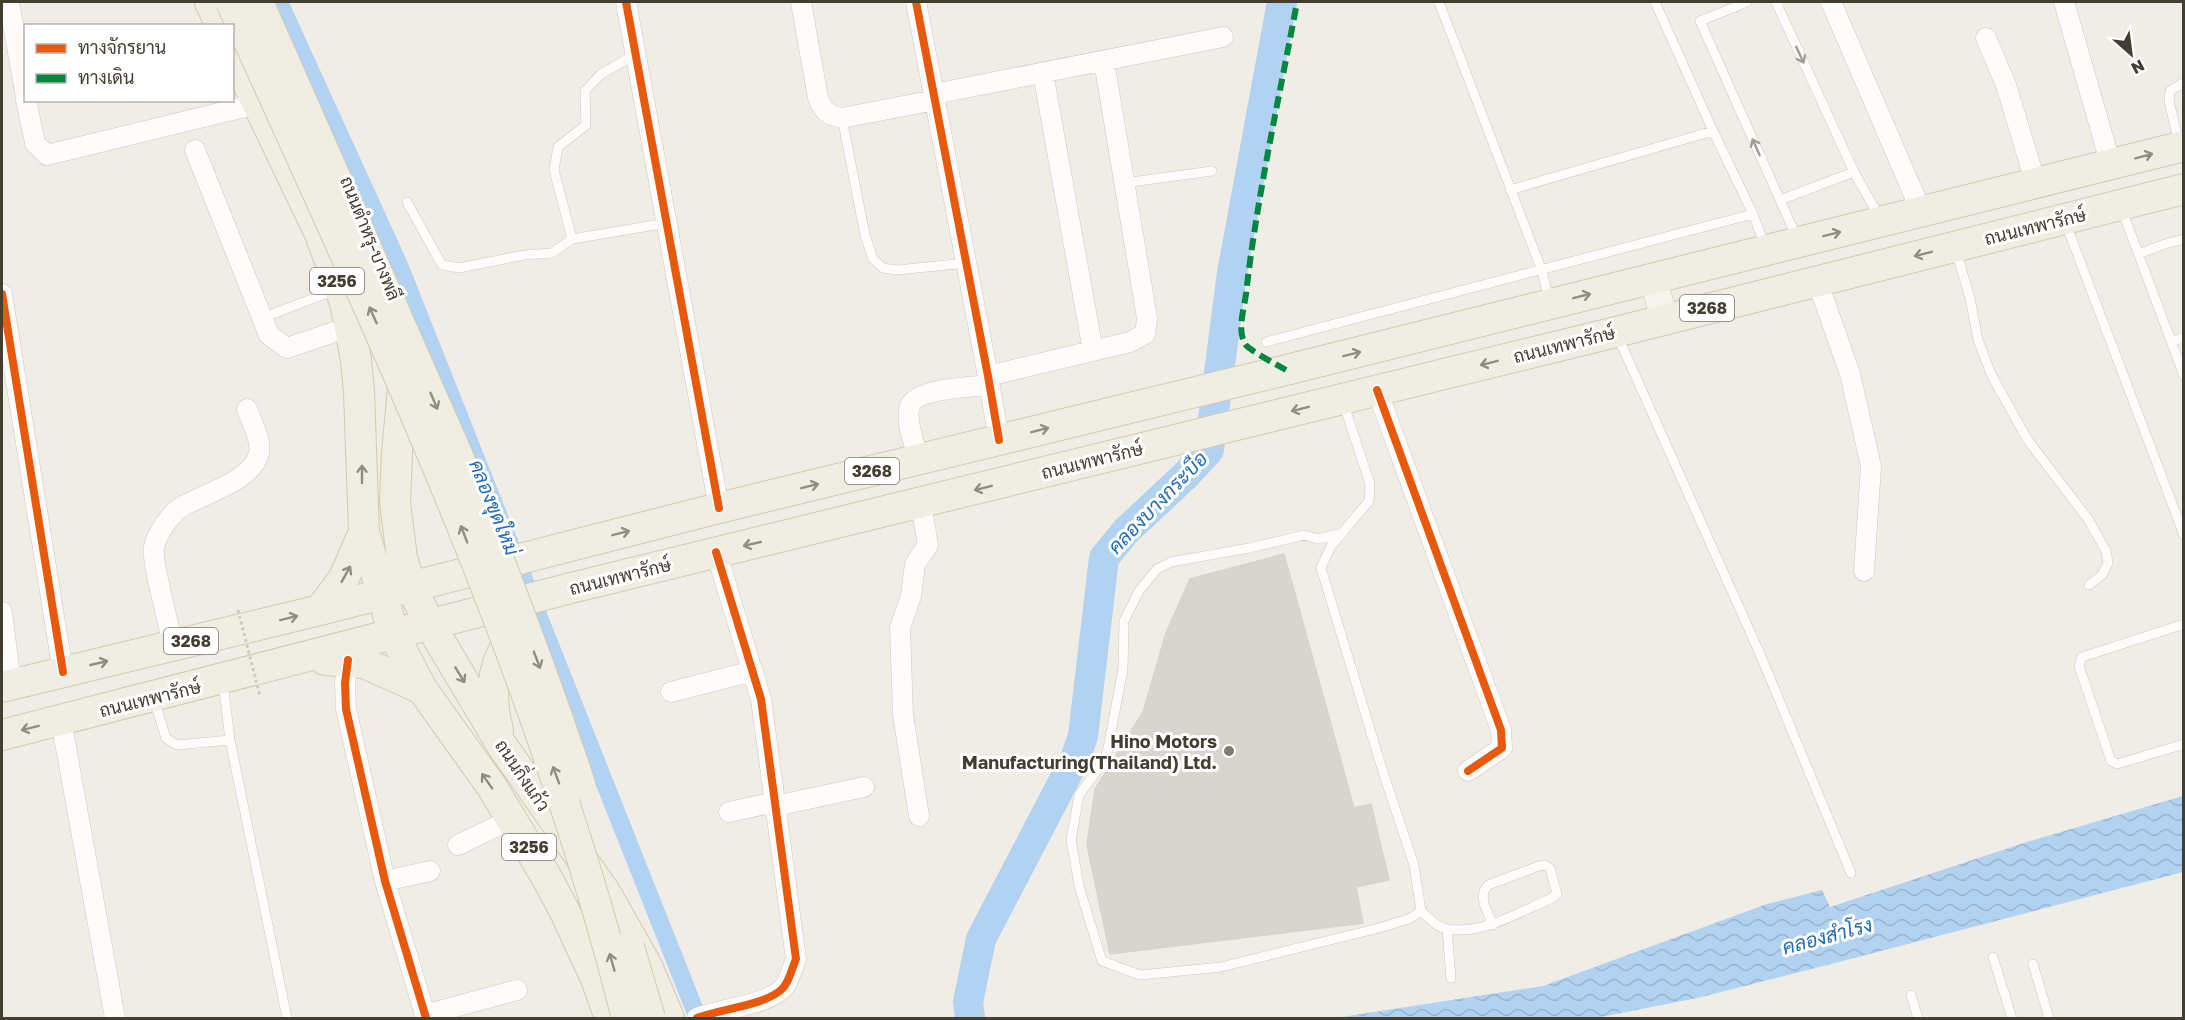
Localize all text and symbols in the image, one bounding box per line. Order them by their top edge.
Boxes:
legend [24,24,234,102]
north arrow [2101,24,2161,84]
text: ทางจักรยาน [78,36,166,58]
one-way arrow [1795,45,1806,63]
text: N [2128,56,2148,79]
text: ทางเดิน [78,66,134,88]
one-way arrow [1750,138,1761,156]
one-way arrow [2134,150,2153,162]
street label: ถนนตำหรุ-บางพลี [334,172,407,304]
street label: ถนนเทพารักษ์ [1982,202,2089,249]
one-way arrow [1823,228,1842,240]
one-way arrow [1914,248,1933,260]
road number: 3256 [310,268,364,294]
one-way arrow [1572,290,1591,302]
road number: 3268 [1680,295,1734,321]
one-way arrow [367,307,378,325]
street label: ถนนเทพารักษ์ [1511,320,1618,367]
one-way arrow [1342,348,1361,359]
one-way arrow [1480,357,1499,369]
one-way arrow [429,391,440,410]
one-way arrow [1291,403,1310,415]
one-way arrow [1031,423,1050,435]
street label: ถนนเทพารักษ์ [1039,436,1146,483]
water label: คลองบางกระบือ [1102,446,1212,558]
water label: คลองขุดใหม่ [462,456,525,560]
road number: 3268 [845,458,899,484]
one-way arrow [356,464,368,484]
one-way arrow [800,480,819,492]
one-way arrow [973,482,992,494]
one-way arrow [458,525,469,544]
one-way arrow [611,527,630,539]
one-way arrow [743,538,762,550]
street label: ถนนเทพารักษ์ [567,552,674,599]
one-way arrow [341,565,352,583]
one-way arrow [279,611,298,623]
road number: 3268 [164,628,218,654]
one-way arrow [532,650,543,669]
one-way arrow [89,657,108,668]
one-way arrow [455,666,467,683]
street label: ถนนเทพารักษ์ [97,674,204,721]
one-way arrow [20,723,39,734]
place label: Hino Motors Manufacturing(Thailand) Ltd. [962,730,1217,773]
street label: ถนนกิ่งแก้ว [491,733,558,815]
marker: Hino Motors Manufacturing(Thailand) Ltd. [1222,744,1236,758]
one-way arrow [549,767,560,785]
one-way arrow [481,773,494,789]
road number: 3256 [502,834,556,860]
water label: คลองสำโรง [1779,911,1875,959]
one-way arrow [606,953,617,972]

